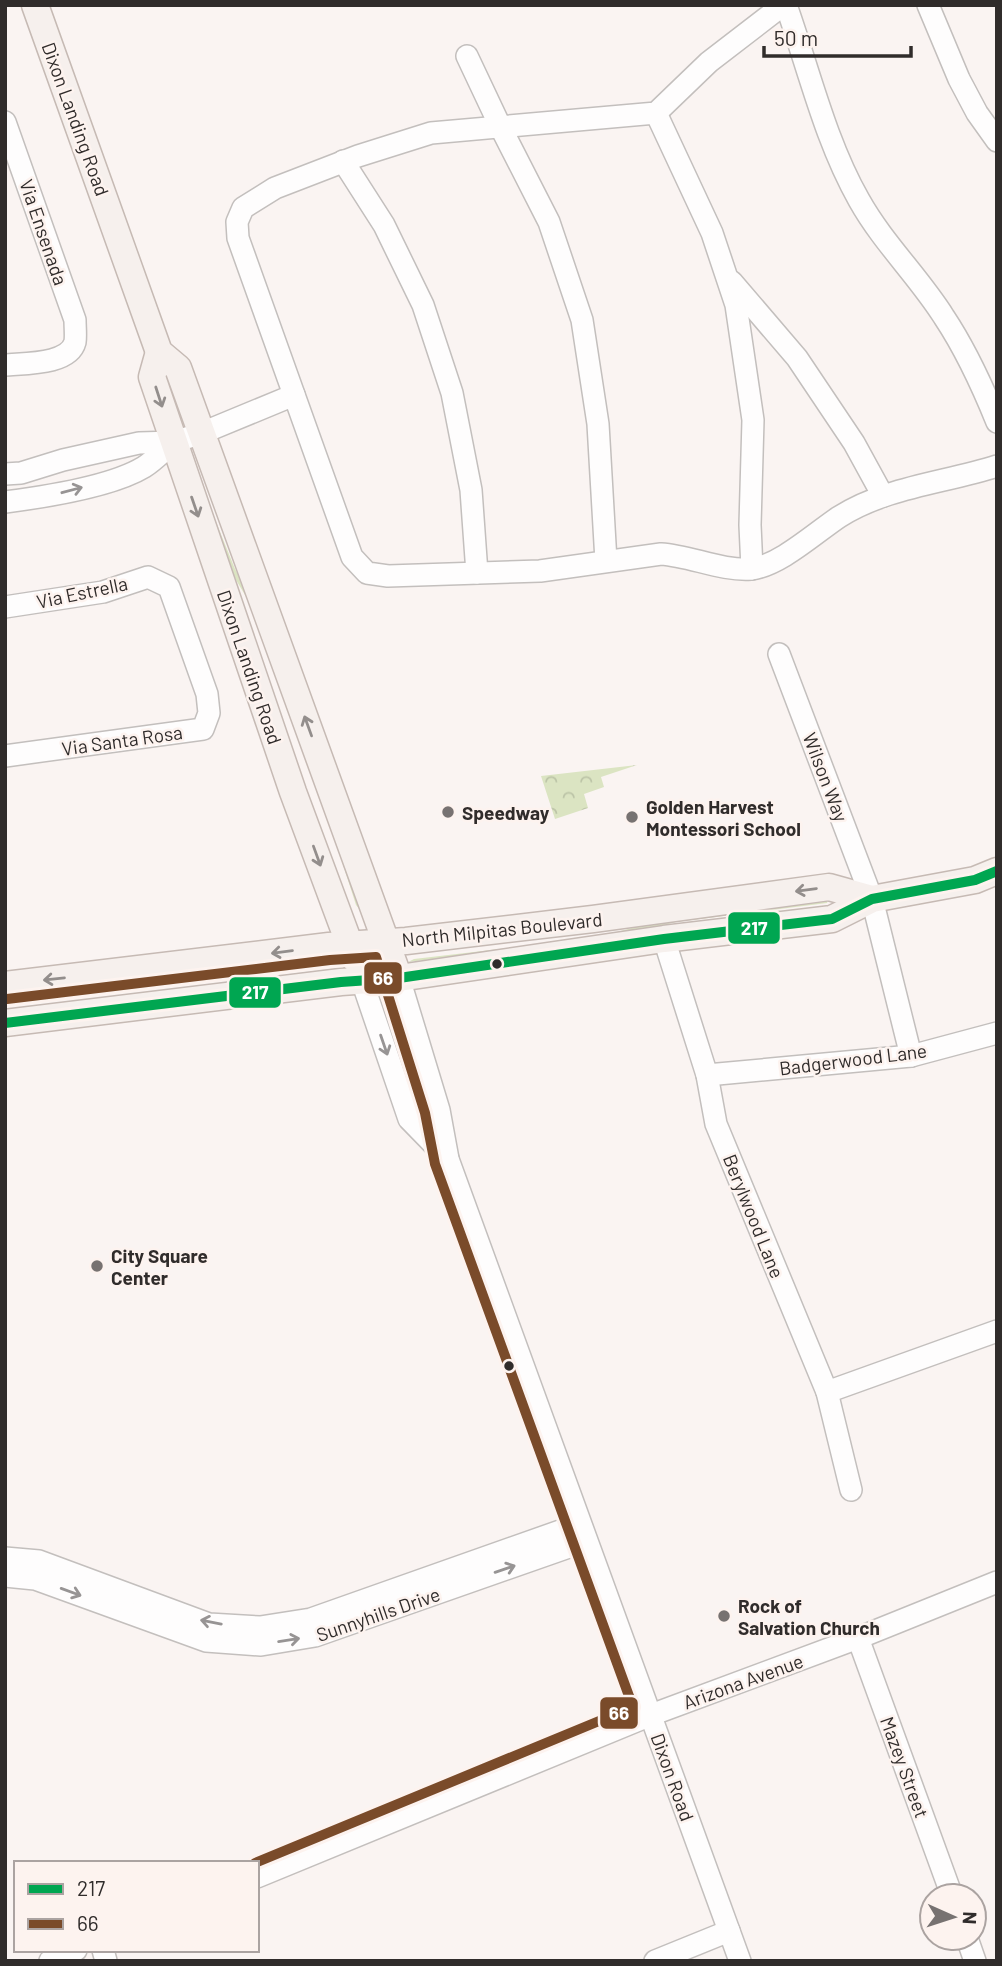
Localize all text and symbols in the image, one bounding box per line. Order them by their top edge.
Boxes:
scale bar [764,14,911,58]
text: 50 m [774,25,818,50]
street label: Dixon Landing Road [38,39,114,199]
street label: Via Ensenada [15,176,73,288]
one-way arrow [153,386,166,408]
one-way arrow [61,483,83,496]
one-way arrow [190,495,203,517]
street label: Via Estrella [34,571,130,613]
street label: Dixon Landing Road [213,587,287,747]
one-way arrow [301,716,314,738]
street label: Via Santa Rosa [60,720,184,760]
street label: Wilson Way [798,729,854,825]
place label: Golden Harvest Montessori School [646,795,801,840]
place label: Speedway [462,801,550,824]
marker: Speedway [440,804,456,820]
marker: Golden Harvest Montessori School [624,809,640,825]
one-way arrow [312,844,325,866]
one-way arrow [795,884,818,897]
street label: North Milpitas Boulevard [401,907,603,951]
line badge: 217 [727,911,781,945]
text: 217 [741,916,768,939]
one-way arrow [271,946,294,959]
unlabelled marker [490,957,504,971]
line badge: 66 [363,961,403,995]
text: 66 [373,966,393,989]
one-way arrow [43,973,66,986]
line badge: 217 [228,976,282,1009]
text: 217 [242,980,269,1003]
one-way arrow [379,1034,391,1056]
street label: Badgerwood Lane [778,1039,928,1079]
street label: Berylwood Lane [719,1151,789,1281]
place label: City Square Center [111,1244,208,1289]
marker: City Square Center [89,1258,105,1274]
unlabelled marker [502,1359,516,1373]
one-way arrow [494,1562,516,1574]
street label: Sunnyhills Drive [313,1582,443,1646]
one-way arrow [59,1587,81,1599]
place label: Rock of Salvation Church [738,1594,880,1639]
marker: Rock of Salvation Church [716,1608,732,1624]
one-way arrow [200,1615,222,1628]
one-way arrow [277,1634,300,1647]
street label: Arizona Avenue [680,1649,806,1713]
line badge: 66 [599,1696,639,1730]
text: 66 [609,1701,629,1724]
street label: Mazey Street [876,1713,934,1821]
street label: Dixon Road [647,1730,699,1824]
legend [14,1861,259,1952]
text: 217 [77,1875,105,1900]
north arrow [918,1882,988,1952]
text: 66 [77,1910,99,1935]
text: N [959,1911,982,1925]

